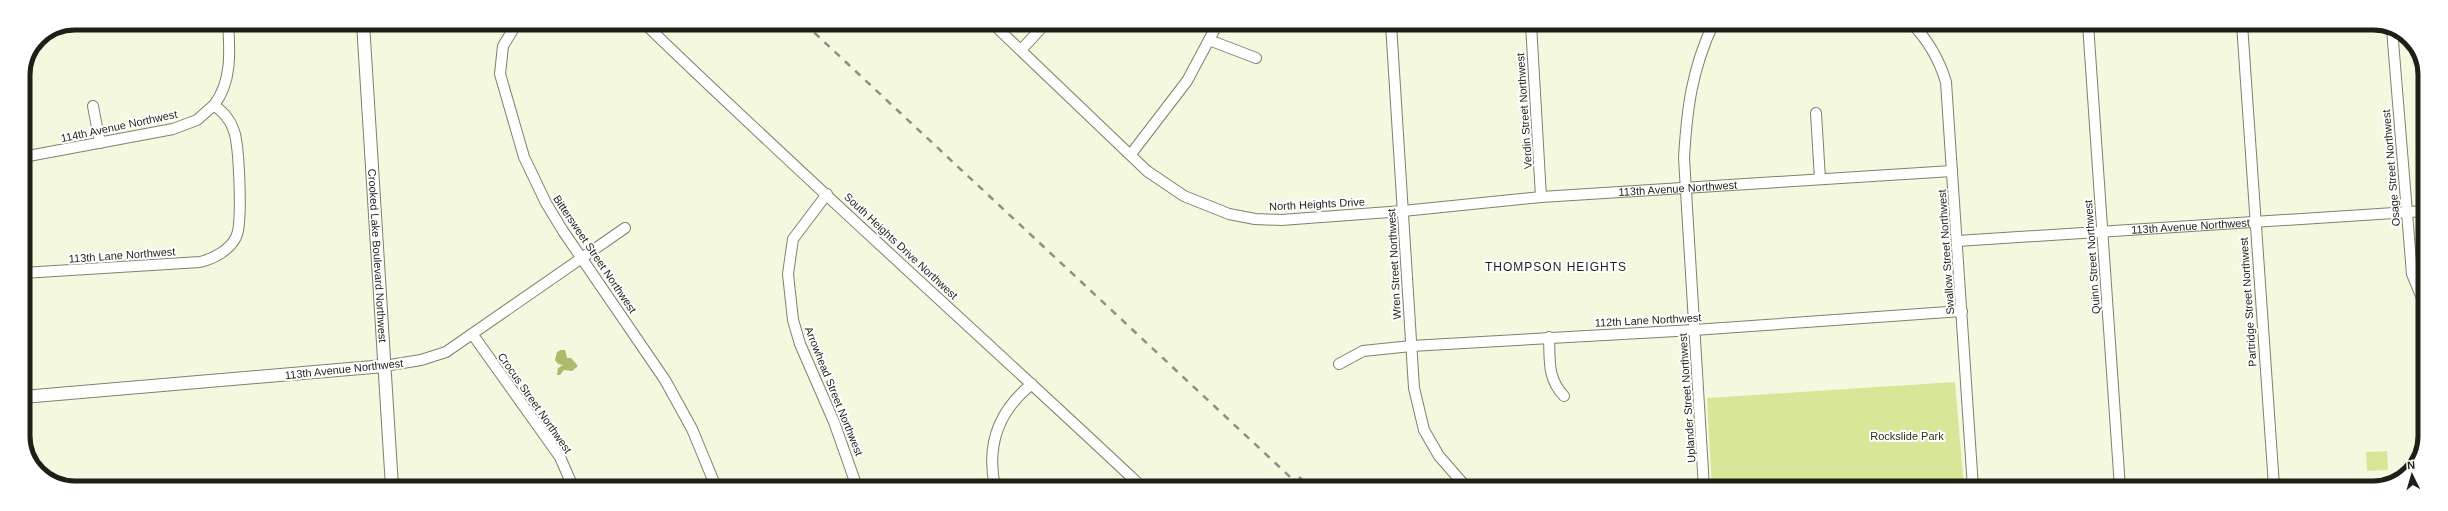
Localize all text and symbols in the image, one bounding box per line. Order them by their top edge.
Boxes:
street label: Verdin Street Northwest [1514,53,1534,169]
street label: 114th Avenue Northwest [60,108,178,144]
street label: Osage Street Northwest [2380,109,2402,227]
street label: Crooked Lake Boulevard Northwest [366,168,389,343]
street label: 113th Avenue Northwest [1618,179,1738,198]
street label: Swallow Street Northwest [1936,189,1956,315]
street label: South Heights Drive Northwest [842,190,960,302]
street label: Bittersweet Street Northwest [551,193,639,315]
street label: North Heights Drive [1269,195,1365,213]
street label: Quinn Street Northwest [2082,200,2102,314]
street label: Wren Street Northwest [1385,208,1403,320]
street label: 113th Avenue Northwest [2131,216,2250,236]
street label: Partridge Street Northwest [2237,237,2259,367]
street label: 113th Lane Northwest [68,245,176,265]
district label: THOMPSON HEIGHTS [1485,260,1627,274]
street label: 112th Lane Northwest [1594,311,1702,329]
street label: Arrowhead Street Northwest [803,325,865,457]
street label: Uplander Street Northwest [1676,333,1698,463]
street label: Crocus Street Northwest [496,350,574,456]
street label: 113th Avenue Northwest [284,357,404,381]
park label: Rockslide Park [1870,430,1944,442]
north arrow [2392,455,2432,495]
text: N [2407,459,2416,471]

